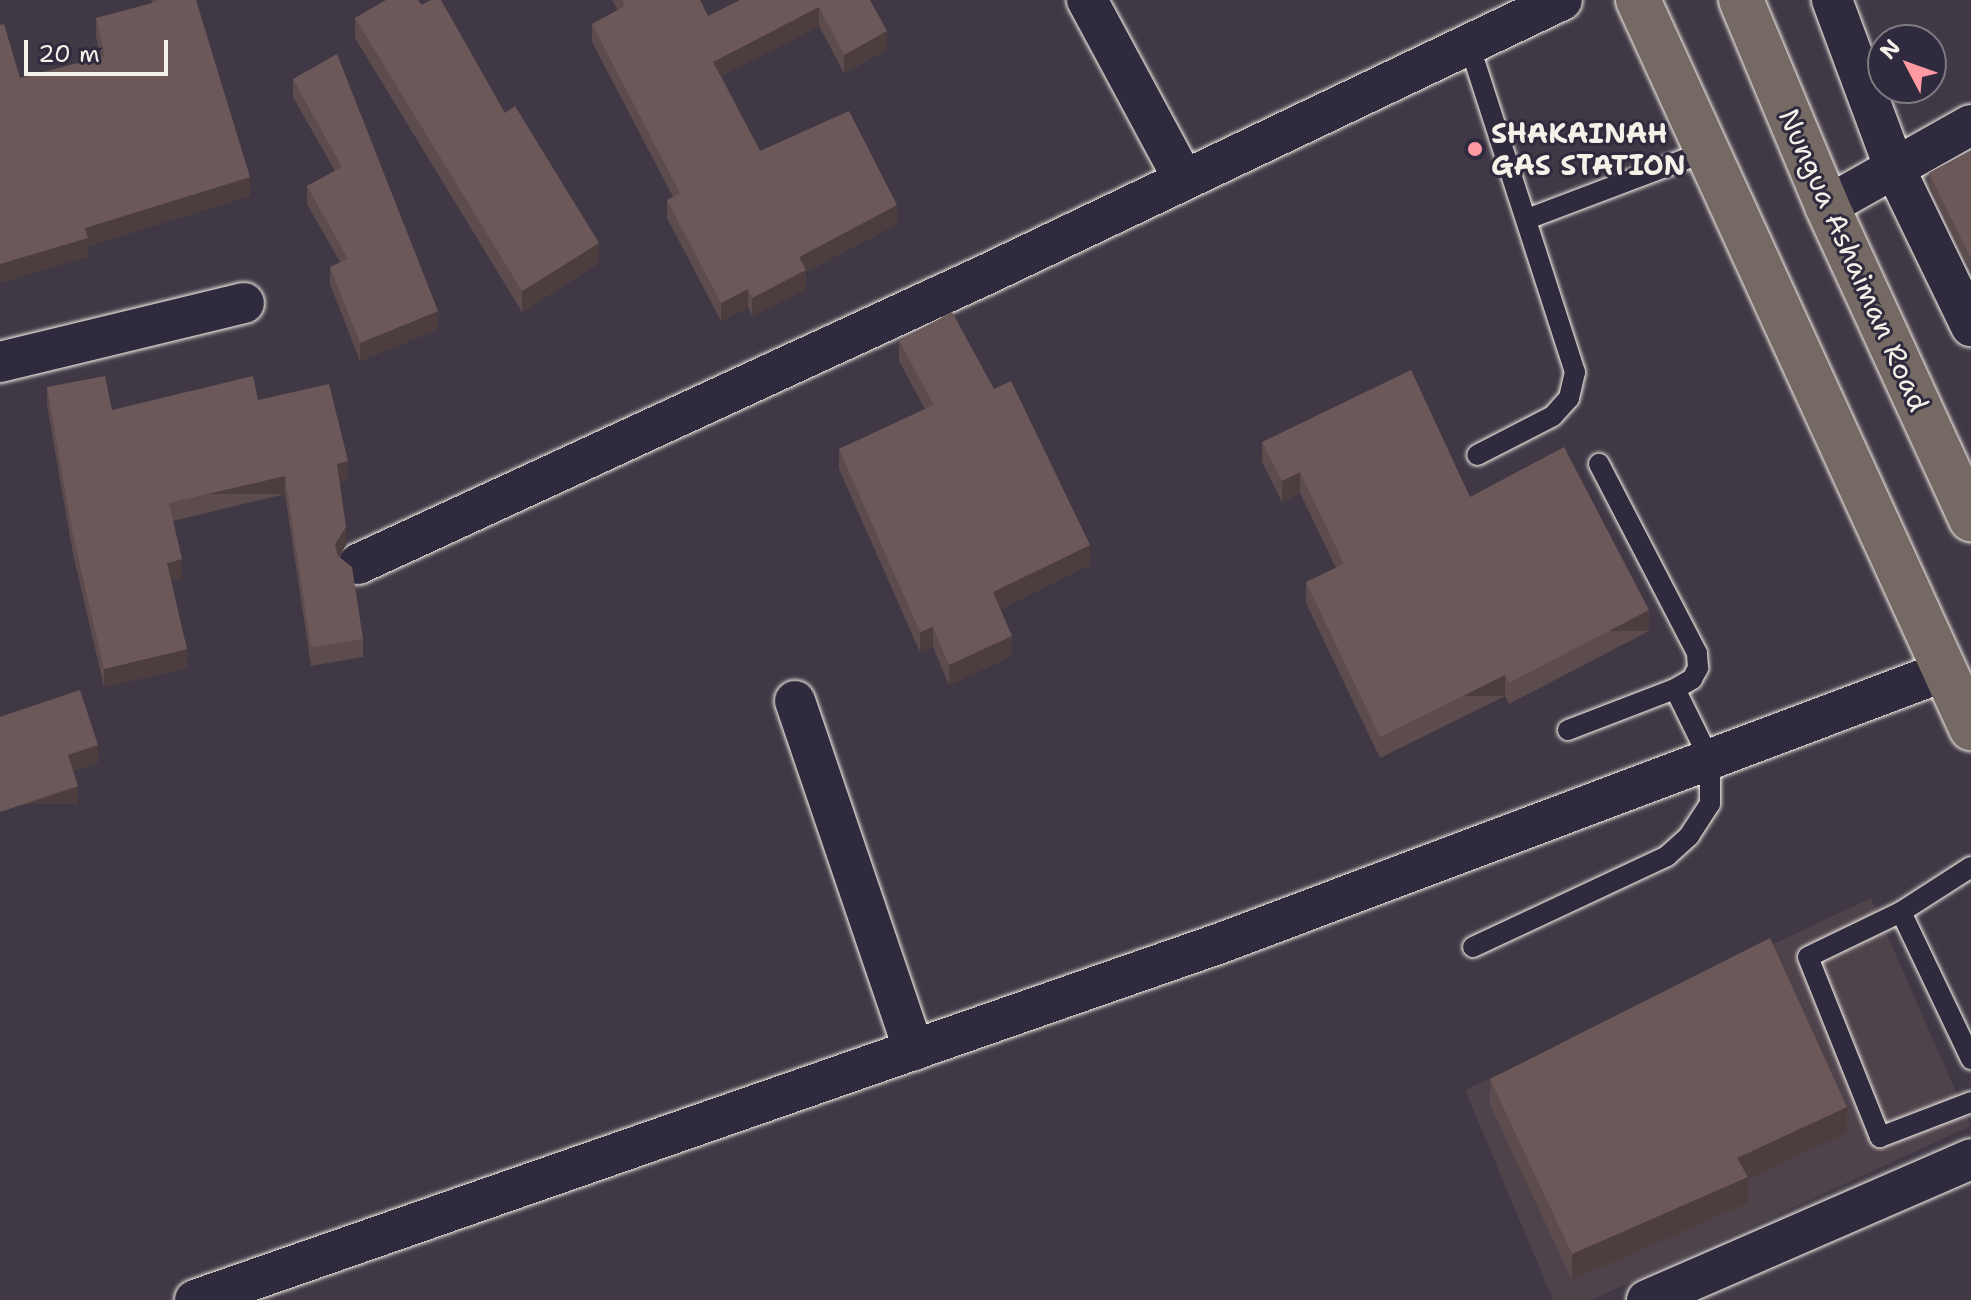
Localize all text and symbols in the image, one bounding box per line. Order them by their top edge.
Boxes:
scale bar [28,24,172,74]
north arrow [1867,24,1947,104]
text: N [1873,33,1907,65]
text: 20 m [38,38,100,70]
street label: Nungua Ashaiman Road [1772,103,1936,417]
place label: SHAKAINAH GAS STATION [1491,116,1686,182]
marker: SHAKAINAH GAS STATION [1466,140,1484,158]

